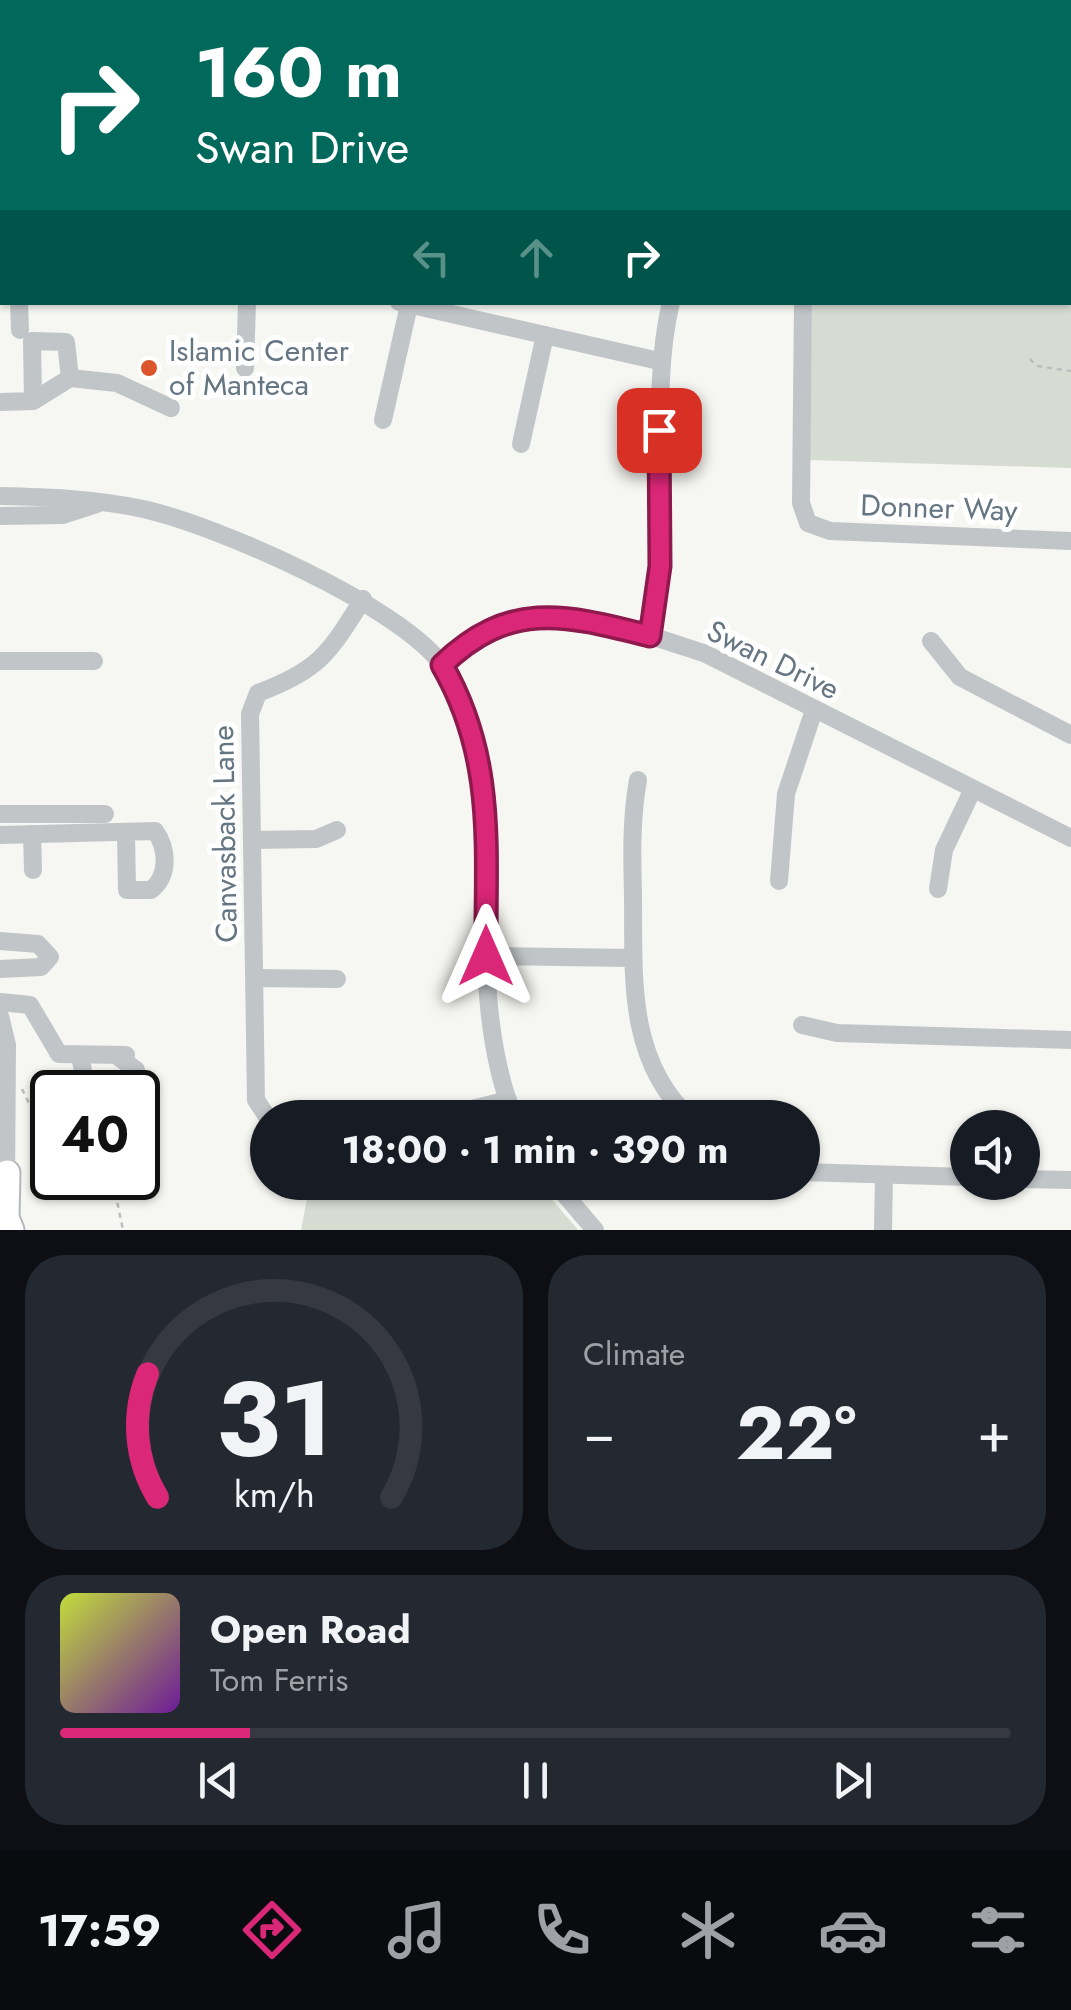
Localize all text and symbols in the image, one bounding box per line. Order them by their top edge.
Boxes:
text: 160 m [195,22,402,123]
icon: right [30,40,160,170]
text: Swan Drive [195,115,409,180]
icon: left [404,230,459,285]
icon: ahead [509,230,564,285]
icon: right [614,230,669,285]
place label: Islamic Center of Manteca [169,329,350,406]
marker: Islamic Center of Manteca [138,357,160,379]
pin [617,388,702,473]
icon: arrive [632,403,687,458]
street label: Donner Way [860,483,1019,532]
street label: Swan Drive [700,609,847,710]
street label: Canvasback Lane [201,725,248,943]
position arrow [434,904,538,1008]
speed limit sign: 40 [30,1070,160,1200]
map controls [950,1110,1040,1200]
button: sound [950,1110,1040,1200]
text: 18:00 · 1 min · 390 m [342,1122,728,1177]
text: Climate [583,1331,685,1377]
text: 31 [215,1344,333,1494]
text: 22° [736,1379,857,1487]
text: − [583,1393,615,1473]
text: + [977,1393,1011,1473]
text: km/h [234,1469,314,1520]
text: Open Road [210,1602,411,1657]
text: Tom Ferris [210,1657,348,1703]
icon: previous [191,1753,246,1808]
icon: pause [508,1753,563,1808]
icon: next [825,1753,880,1808]
icon: directions [237,1895,307,1965]
icon: music [382,1895,452,1965]
icon: phone [527,1895,597,1965]
icon: climate [673,1895,743,1965]
icon: car [818,1895,888,1965]
icon: filters [963,1895,1033,1965]
text: 17:59 [38,1898,161,1963]

